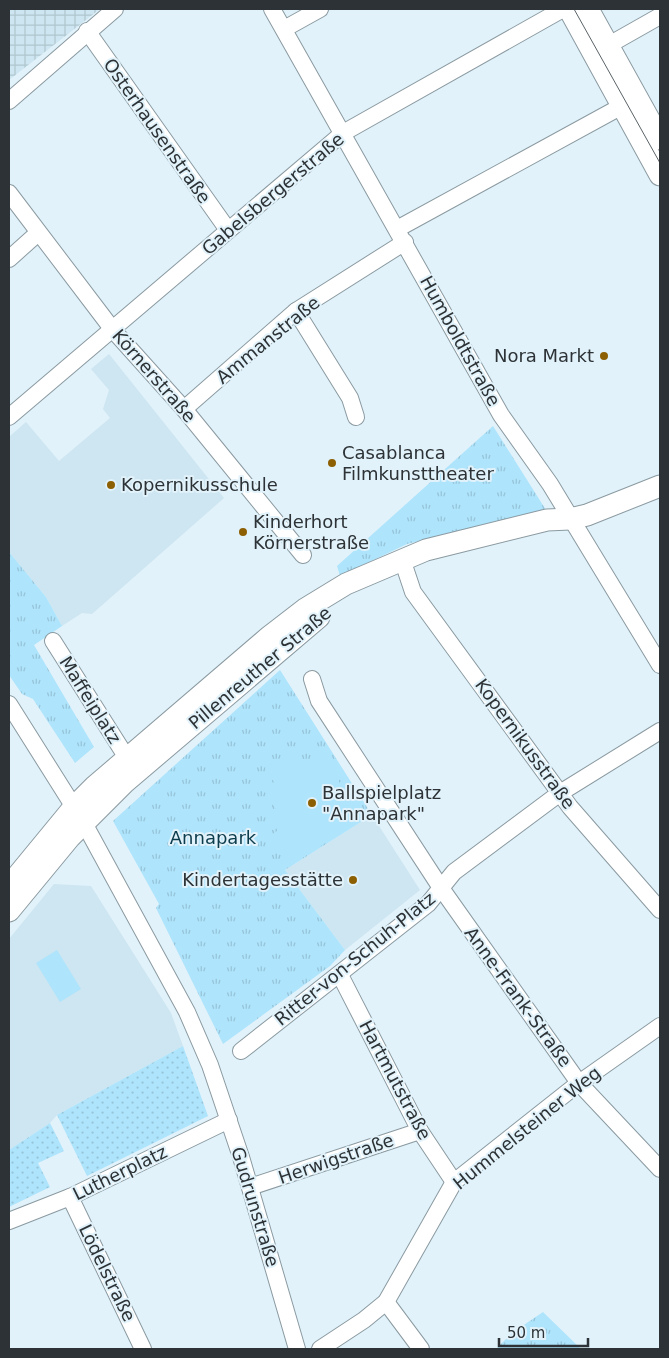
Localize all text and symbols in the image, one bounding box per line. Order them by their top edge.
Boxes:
street label: Osterhausenstraße [100,54,215,207]
street label: Gabelsbergerstraße [198,128,348,259]
street label: Humboldtstraße [416,272,505,410]
street label: Ammanstraße [212,291,324,388]
street label: Körnerstraße [108,325,200,426]
place label: Nora Markt [494,345,594,366]
marker: Nora Markt [598,350,610,362]
place label: Casablanca Filmkunsttheater [342,442,494,484]
marker: Casablanca Filmkunsttheater [326,457,338,469]
place label: Kopernikusschule [121,474,278,495]
marker: Kopernikusschule [105,479,117,491]
place label: Kinderhort Körnerstraße [253,511,369,553]
marker: Kinderhort Körnerstraße [237,526,249,538]
street label: Pillenreuther Straße [184,602,335,733]
street label: Maffeiplatz [55,652,126,747]
street label: Kopernikusstraße [471,674,580,813]
place label: Ballspielplatz "Annapark" [322,782,441,824]
marker: Ballspielplatz "Annapark" [306,797,318,809]
park label: Annapark [170,827,257,848]
place label: Kindertagesstätte [182,869,343,890]
marker: Kindertagesstätte [347,874,359,886]
street label: Ritter-von-Schuh-Platz [270,888,439,1030]
street label: Anne-Frank-Straße [461,923,576,1071]
street label: Hartmutstraße [355,1016,436,1143]
street label: Hummelsteiner Weg [449,1062,605,1193]
street label: Herwigstraße [275,1129,396,1188]
street label: Lutherplatz [69,1141,170,1204]
street label: Gudrunstraße [227,1144,284,1269]
street label: Lödelstraße [75,1221,140,1325]
scale bar [499,1316,588,1348]
text: 50 m [507,1324,545,1342]

